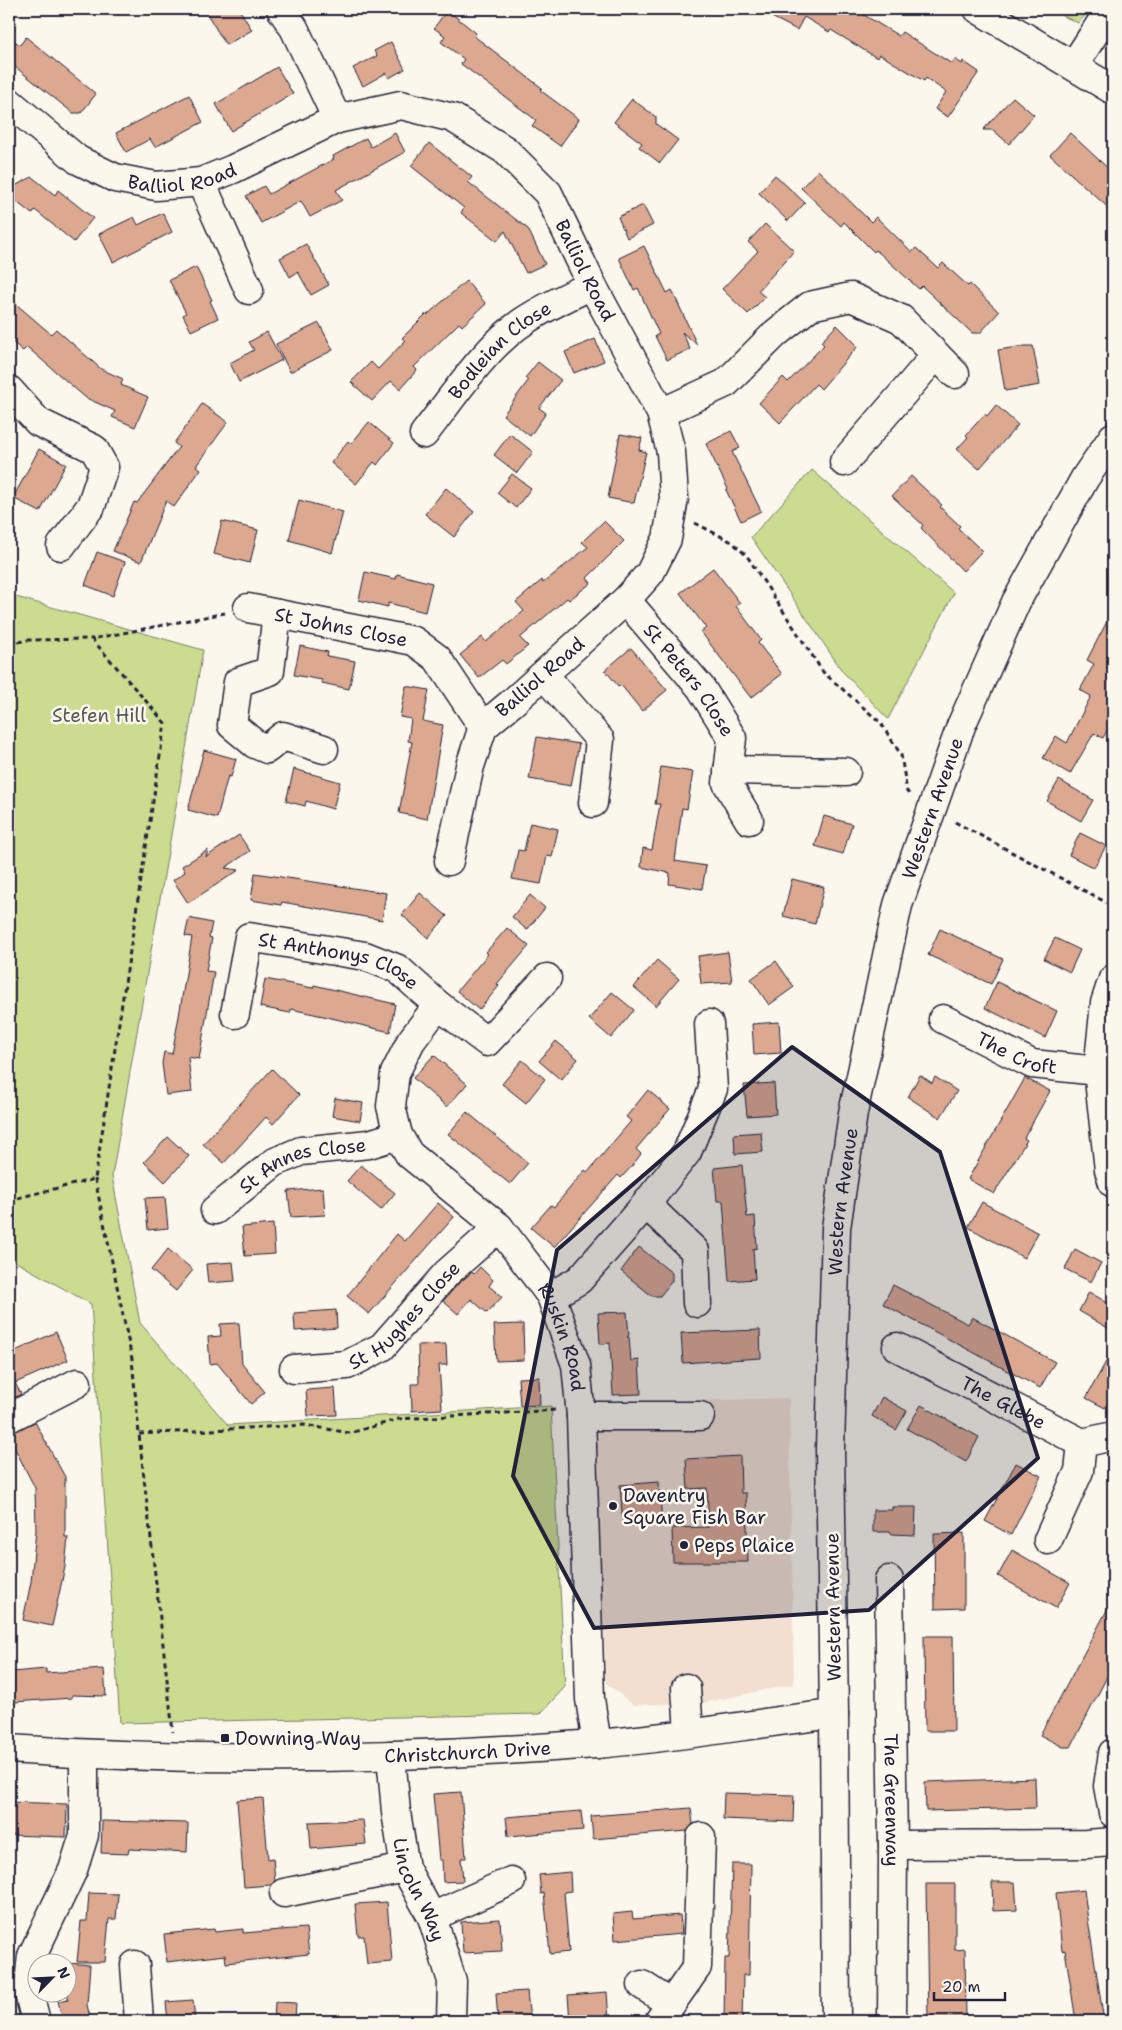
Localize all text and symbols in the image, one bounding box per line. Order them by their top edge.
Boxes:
street label: Balliol Road [126,156,240,198]
street label: Balliol Road [550,215,622,325]
street label: Bodleian Close [442,295,555,404]
street label: St Johns Close [272,601,410,652]
street label: St Peters Close [638,618,740,741]
street label: Balliol Road [490,631,590,723]
park label: Stefen Hill [52,703,146,728]
street label: Western Avenue [896,734,969,882]
street label: St Anthonys Close [257,926,425,995]
street label: The Croft [972,1026,1058,1079]
street label: Western Avenue [822,1126,863,1276]
street label: St Annes Close [233,1132,367,1199]
street label: St Hughes Close [344,1255,465,1375]
street label: Ruskin Road [533,1277,591,1393]
street label: The Glebe [957,1370,1050,1435]
place label: Daventry Square Fish Bar [623,1483,766,1530]
marker: Daventry Square Fish Bar [607,1500,619,1512]
place label: Peps Plaice [694,1533,795,1558]
street label: Western Avenue [819,1533,847,1681]
marker: Peps Plaice [678,1539,690,1551]
place label: Downing Way [235,1726,361,1751]
marker: Downing Way [219,1732,231,1744]
street label: The Greenway [879,1733,906,1867]
street label: Christchurch Drive [384,1735,552,1768]
street label: Lincoln Way [388,1836,451,1944]
north arrow [28,1952,78,2002]
text: N [53,1964,74,1981]
scale bar [934,1970,1006,2002]
text: 20 m [942,1977,981,1997]

